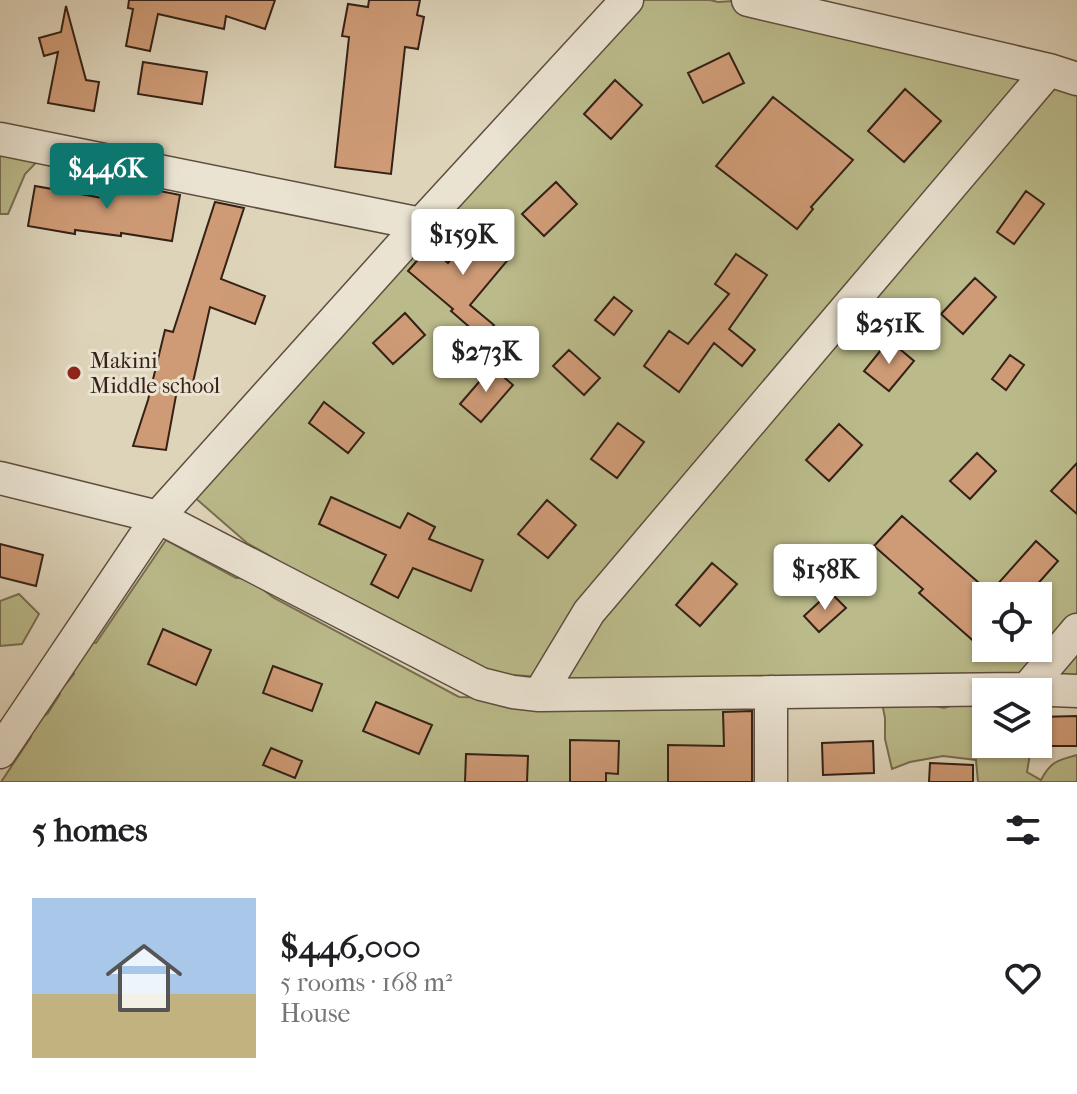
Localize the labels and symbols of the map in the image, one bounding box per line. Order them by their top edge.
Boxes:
pin: $446K [51,143,163,211]
pin: $159K [407,209,519,277]
pin: $251K [833,298,945,366]
pin: $273K [430,326,542,394]
place label: Makini Middle school [90,348,220,399]
marker: Makini Middle school [65,364,83,382]
pin: $158K [769,544,881,612]

